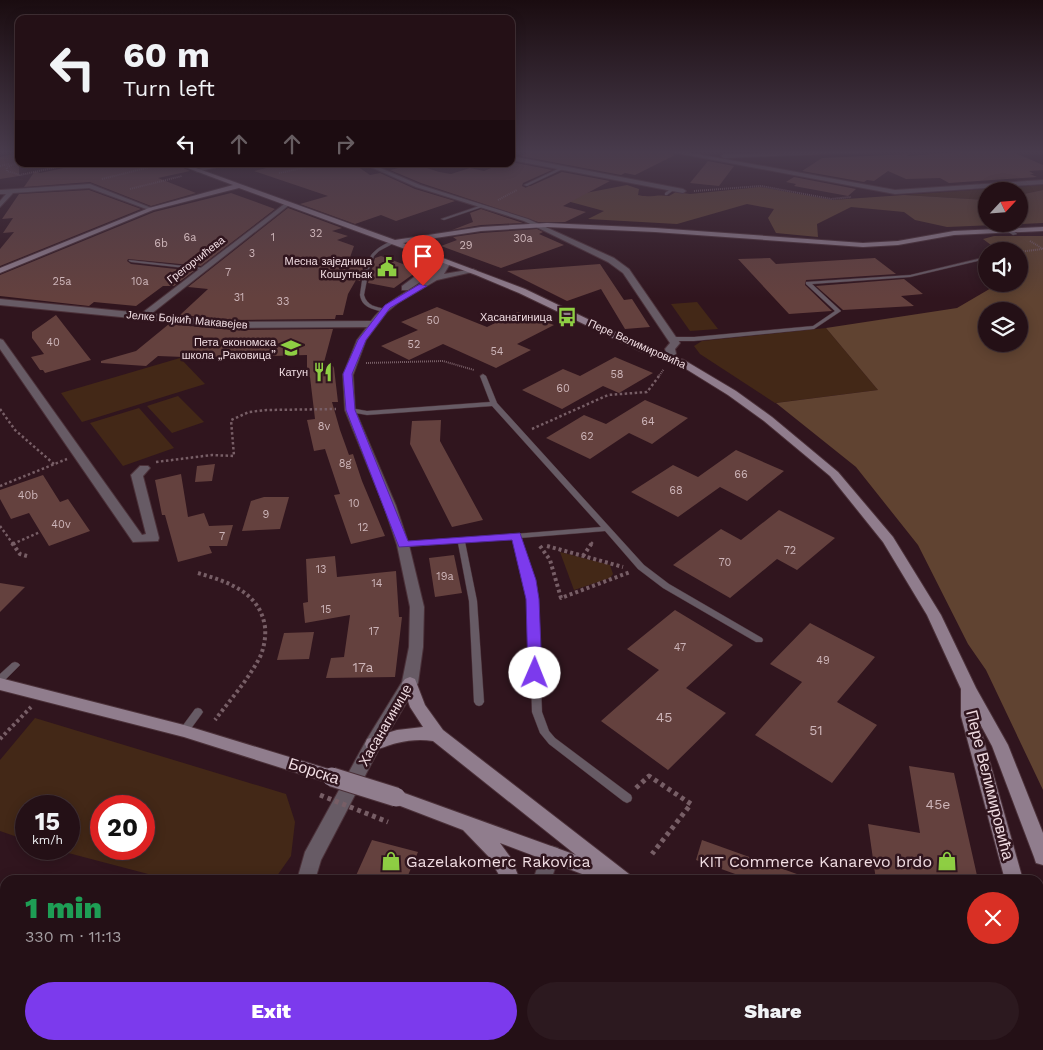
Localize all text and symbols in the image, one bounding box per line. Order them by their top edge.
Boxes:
text: 60 m [123,34,210,76]
icon: left [40,35,105,100]
text: Turn left [123,76,215,101]
icon: left [172,130,200,158]
icon: ahead [225,130,253,158]
icon: ahead [278,130,306,158]
icon: right [331,130,359,158]
north arrow [978,182,1028,232]
map controls [978,182,1028,352]
house number: 32 [310,227,322,240]
house number: 6a [184,231,196,244]
house number: 1 [271,231,275,244]
house number: 30a [513,232,533,245]
street label: Грегорчићева [165,233,228,286]
pin [402,235,444,286]
house number: 6b [154,237,168,250]
house number: 29 [459,239,473,252]
icon: arrive [409,242,437,270]
button: sound [978,242,1028,292]
house number: 3 [249,247,255,260]
place label: Месна заједница Кошутњак [285,255,373,281]
public building icon: Месна заједница Кошутњак [376,256,398,278]
house number: 7 [225,266,231,279]
house number: 25a [52,275,72,288]
house number: 10a [131,275,149,288]
house number: 31 [234,291,244,304]
house number: 33 [277,295,289,308]
button: layers [978,302,1028,352]
bus stop icon: Хасанагиница [556,306,578,328]
street label: Јелке Бојкић Макавејев [126,308,248,332]
place label: Хасанагиница [480,311,553,324]
house number: 50 [426,314,440,327]
street label: Пере Велимировића [586,317,689,372]
house number: 40 [46,336,60,349]
place label: Пета економска школа „Раковица” [182,336,277,362]
school or university icon: Пета економска школа „Раковица” [280,337,302,359]
house number: 52 [408,338,420,351]
house number: 54 [490,345,504,358]
restaurant icon: Катун [312,361,334,383]
place label: Катун [279,366,308,379]
house number: 58 [610,368,624,381]
house number: 60 [556,382,570,395]
house number: 64 [641,415,655,428]
house number: 8v [318,420,331,433]
house number: 62 [580,430,594,443]
house number: 8g [339,457,351,470]
house number: 66 [734,468,748,481]
house number: 68 [669,484,683,497]
house number: 40b [18,489,38,502]
house number: 10 [348,497,360,510]
house number: 9 [263,508,270,521]
house number: 40v [51,518,71,531]
house number: 12 [358,521,368,534]
house number: 7 [219,530,225,543]
house number: 72 [784,544,796,557]
house number: 70 [719,556,732,569]
house number: 13 [316,563,326,576]
house number: 19a [436,570,454,583]
house number: 14 [371,577,383,590]
house number: 15 [321,603,331,616]
house number: 17 [369,625,379,638]
house number: 47 [674,641,686,654]
position arrow [508,646,560,698]
house number: 49 [816,654,830,667]
house number: 17a [353,659,373,675]
street label: Хасанагинице [355,681,415,769]
street label: Пере Велимировића [962,708,1018,862]
house number: 45 [656,709,672,725]
house number: 51 [809,722,823,738]
street label: Борска [286,754,342,788]
speed limit sign: 20 [90,795,155,860]
house number: 45e [926,796,950,812]
text: 15 [35,807,60,836]
text: km/h [32,833,63,847]
shop icon: Gazelakomerc Rakovica [380,850,402,872]
shop icon: KIT Commerce Kanarevo brdo [936,850,958,872]
place label: Gazelakomerc Rakovica [406,852,590,871]
place label: KIT Commerce Kanarevo brdo [699,852,932,871]
text: 1 min [25,890,102,925]
button: close [967,892,1019,944]
text: 330 m · 11:13 [25,927,121,946]
button: Exit [25,982,517,1040]
button: Share [527,982,1019,1040]

